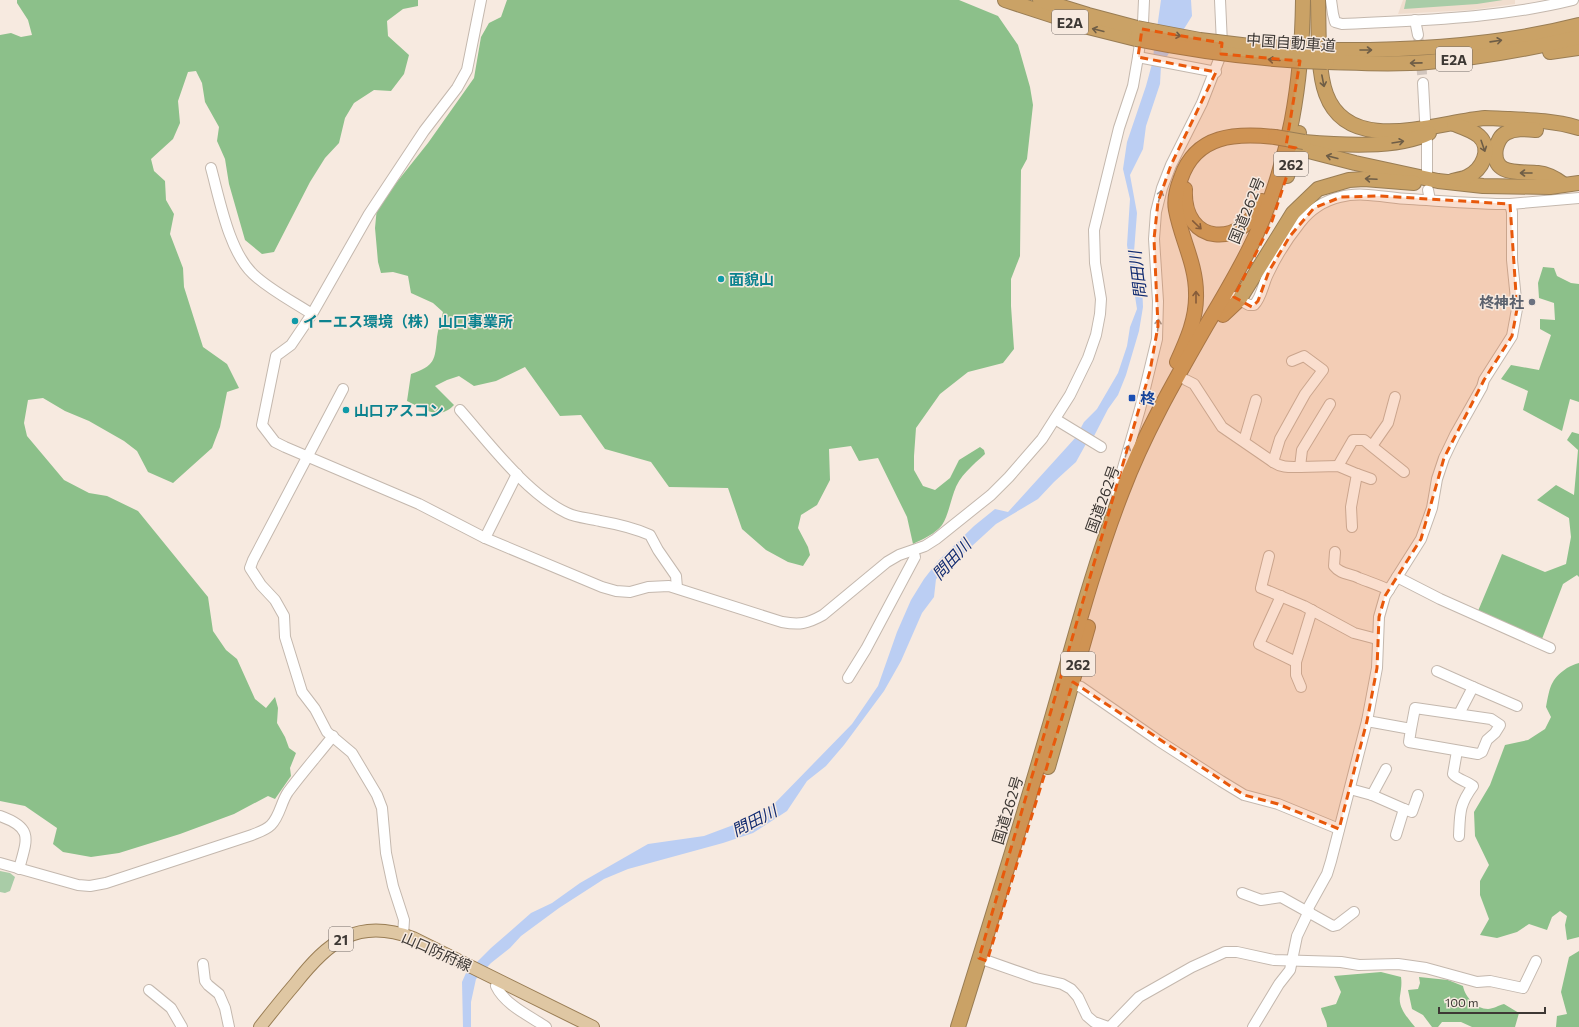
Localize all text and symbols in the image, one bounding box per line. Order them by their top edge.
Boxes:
road number: E2A [1052,10,1088,34]
one-way arrow [1092,25,1105,33]
street label: 中国自動車道 [1245,30,1337,54]
one-way arrow [1168,31,1181,39]
one-way arrow [1489,37,1502,45]
one-way arrow [1359,46,1372,54]
road number: E2A [1436,47,1472,71]
one-way arrow [1268,56,1281,63]
one-way arrow [1410,59,1423,67]
one-way arrow [1319,74,1327,87]
one-way arrow [1391,138,1404,146]
one-way arrow [1480,139,1487,152]
road number: 262 [1274,152,1308,176]
one-way arrow [1325,153,1338,160]
one-way arrow [1520,169,1533,177]
street label: 国道262号 [1224,174,1268,246]
one-way arrow [1365,176,1378,183]
one-way arrow [1156,190,1164,203]
one-way arrow [1192,220,1202,230]
water label: 問田川 [1124,248,1149,300]
place label: 面貌山 [729,270,774,288]
marker: 面貌山 [716,274,726,284]
one-way arrow [1192,291,1200,304]
place label: 柊神社 [1479,293,1524,311]
marker: 柊神社 [1527,297,1537,307]
place label: イーエス環境（株）山口事業所 [303,312,513,330]
marker: イーエス環境（株）山口事業所 [290,316,300,326]
one-way arrow [1155,319,1162,332]
place label: 柊 [1140,389,1156,407]
marker: 柊 [1127,393,1137,403]
place label: 山口アスコン [354,401,444,419]
marker: 山口アスコン [341,405,351,415]
one-way arrow [1124,445,1131,458]
street label: 国道262号 [1081,463,1123,535]
water label: 問田川 [928,534,976,583]
road number: 262 [1061,652,1095,676]
street label: 国道262号 [988,774,1026,846]
water label: 問田川 [728,800,781,839]
road number: 21 [329,927,353,951]
street label: 山口防府線 [399,928,475,974]
scale bar [1439,989,1545,1015]
text: 100 m [1445,995,1479,1009]

